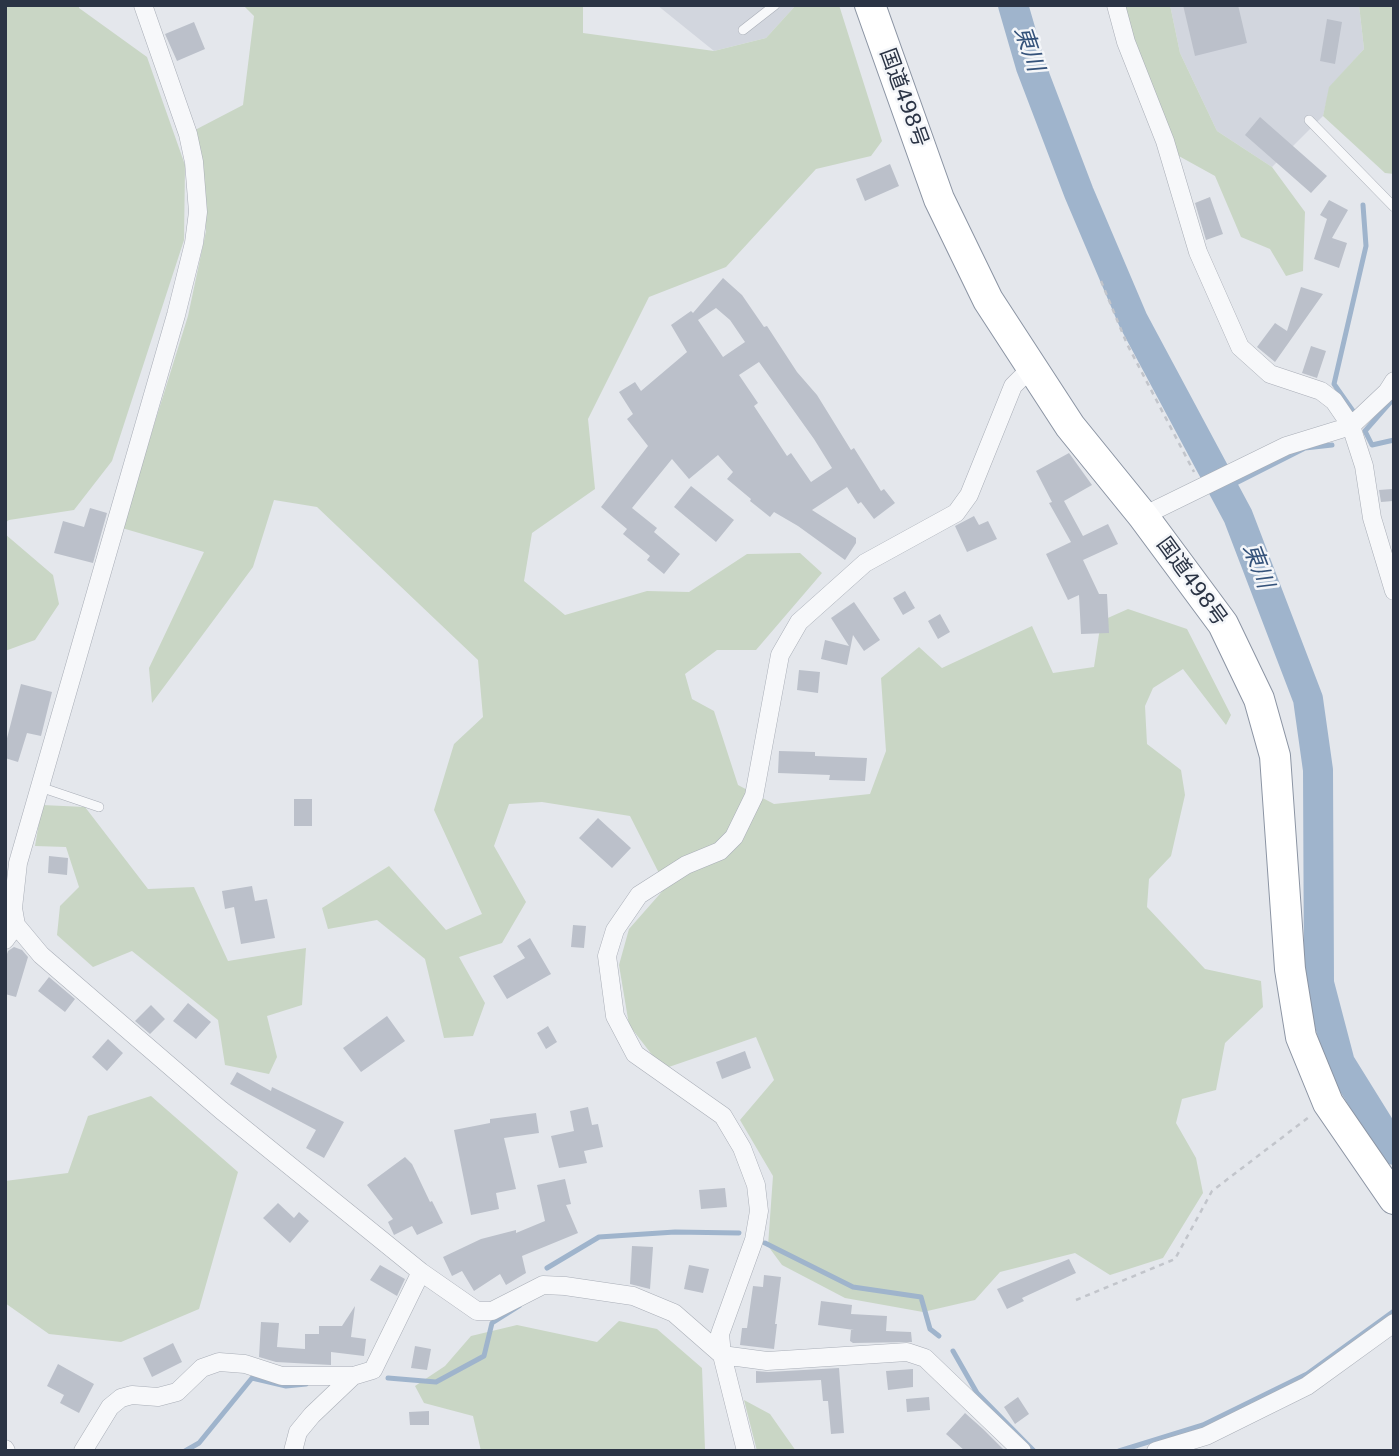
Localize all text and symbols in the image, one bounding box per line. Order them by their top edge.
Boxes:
water label: 東川 [1007,23,1049,75]
street label: 国道498号 [874,45,932,151]
street label: 国道498号 [1151,533,1231,631]
water label: 東川 [1236,540,1278,592]

